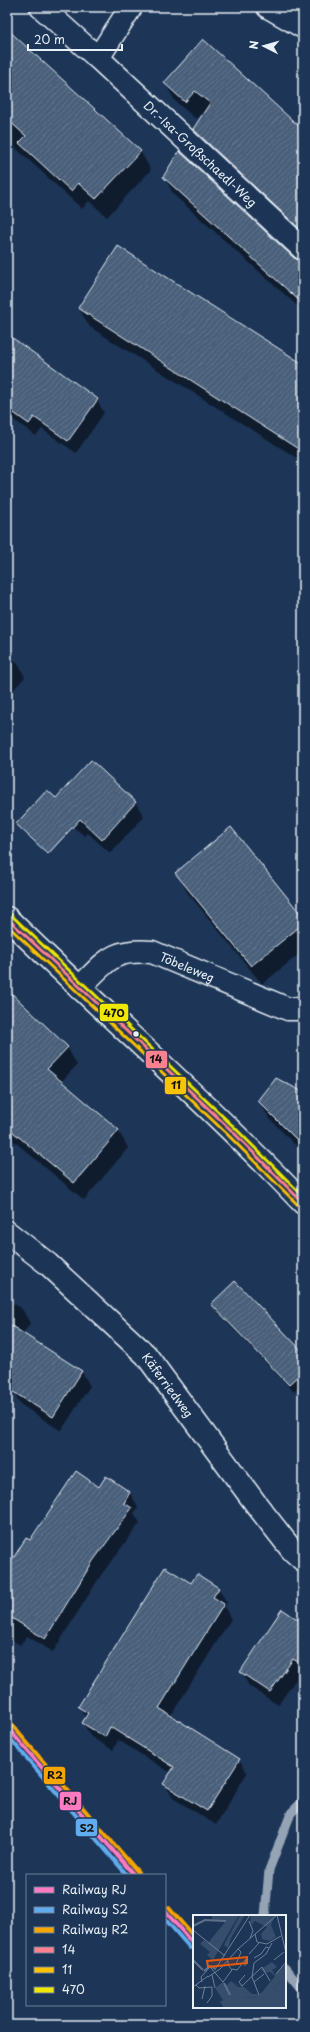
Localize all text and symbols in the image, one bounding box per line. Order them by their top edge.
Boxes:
scale bar [28,26,122,52]
north arrow [244,26,284,66]
text: 20 m [34,30,65,48]
text: N [245,39,262,50]
street label: Dr.-Isa-Großschaedl-Weg [140,96,261,211]
street label: Töbeleweg [157,947,217,986]
line badge: 470 [99,1003,129,1022]
text: 470 [103,1004,125,1021]
unlabelled marker [131,1029,141,1039]
line badge: 14 [145,1050,168,1069]
text: 14 [150,1050,163,1067]
line badge: 11 [164,1076,187,1095]
text: 11 [171,1076,181,1093]
street label: Käferriedweg [138,1349,198,1421]
line badge: R2 [43,1766,66,1785]
text: R2 [47,1766,63,1783]
line badge: RJ [59,1791,82,1811]
text: RJ [63,1792,77,1809]
line badge: S2 [75,1818,98,1837]
text: S2 [80,1819,95,1836]
legend [26,1874,166,2006]
text: Railway RJ [62,1880,127,1898]
text: Railway S2 [62,1900,128,1918]
inset map [193,1915,286,2008]
text: Railway R2 [62,1920,128,1938]
text: 14 [62,1940,75,1958]
text: 11 [62,1960,72,1978]
text: 470 [62,1980,85,1998]

